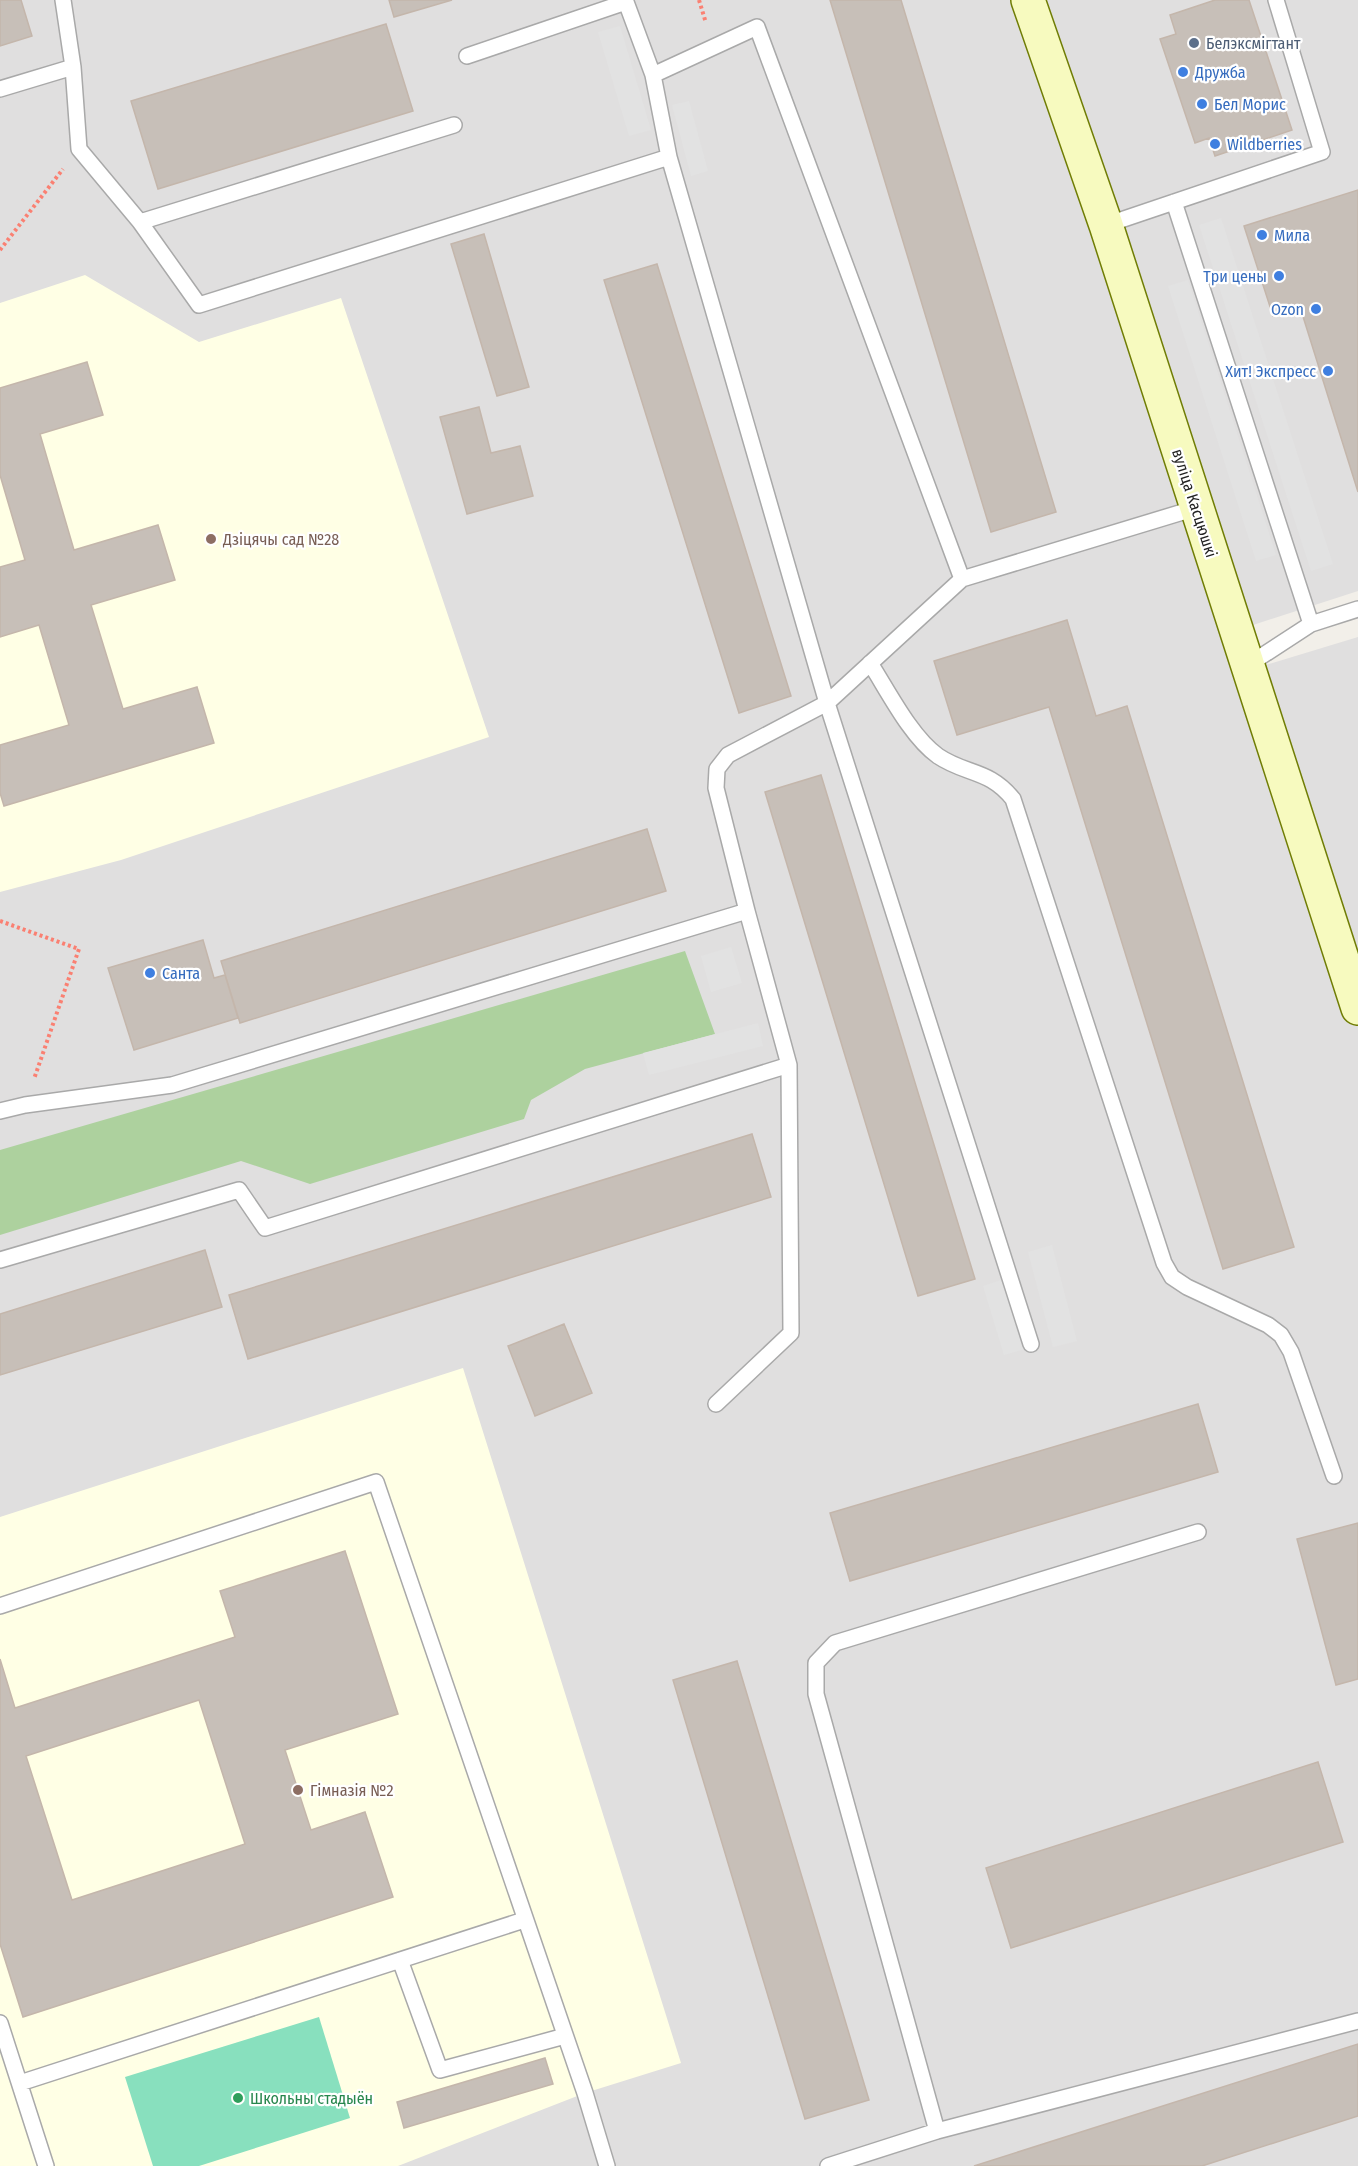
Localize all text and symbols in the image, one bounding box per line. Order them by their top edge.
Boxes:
place label: Белэксмігтант [1206,34,1301,53]
marker: Белэксмігтант [1187,36,1201,50]
place label: Дружба [1194,63,1246,82]
marker: Дружба [1176,65,1190,79]
place label: Бел Морис [1214,95,1286,114]
marker: Бел Морис [1195,97,1209,111]
place label: Wildberries [1227,135,1302,154]
marker: Wildberries [1208,137,1222,151]
place label: Мила [1274,226,1310,245]
marker: Мила [1255,228,1269,242]
place label: Три цены [1203,267,1267,286]
marker: Три цены [1272,269,1286,283]
place label: Ozon [1271,300,1304,319]
marker: Ozon [1309,302,1323,316]
place label: Хит! Экспресс [1225,362,1316,381]
marker: Хит! Экспресс [1321,364,1335,378]
street label: вуліца Касцюшкі [1168,446,1221,560]
place label: Дзіцячы сад №28 [222,530,339,549]
marker: Дзіцячы сад №28 [204,532,218,546]
place label: Санта [162,964,200,983]
marker: Санта [143,966,157,980]
place label: Гімназія №2 [310,1781,393,1800]
marker: Гімназія №2 [291,1783,305,1797]
place label: Школьны стадыён [250,2089,373,2108]
marker: Школьны стадыён [231,2091,245,2105]

